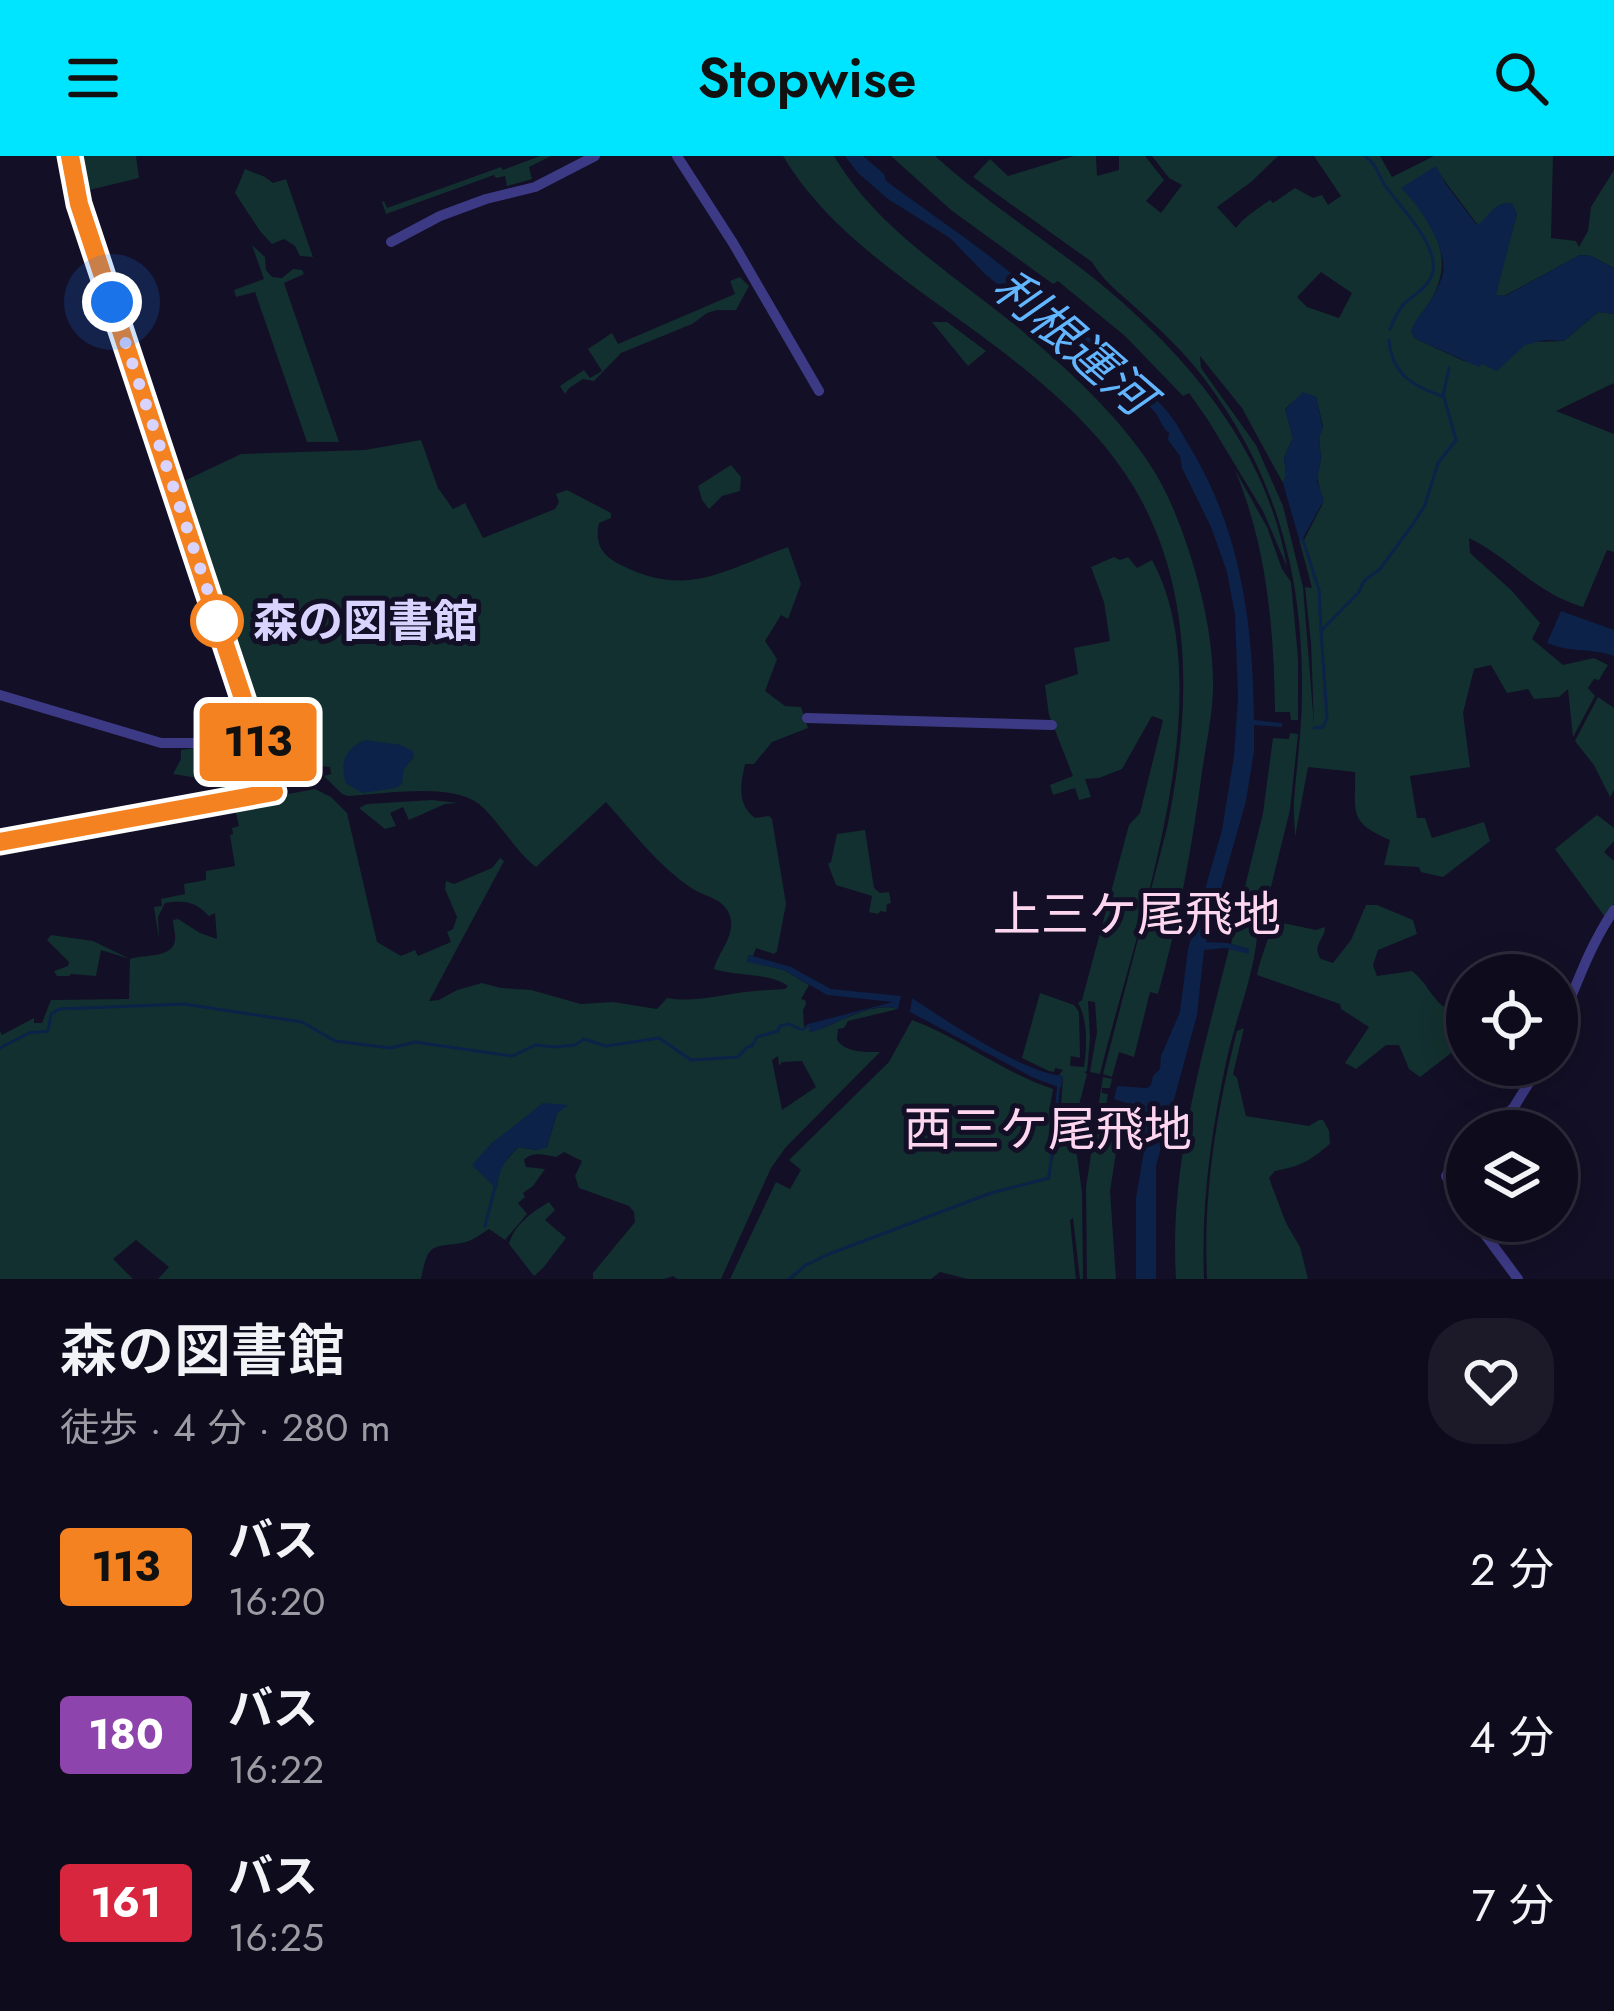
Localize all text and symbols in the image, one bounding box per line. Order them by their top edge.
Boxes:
text: Stopwise [697,39,917,117]
icon: menu [60,45,126,111]
icon: search [1488,45,1554,111]
water label: 利根運河 [978,253,1174,436]
your location [82,272,142,332]
place label: 森の図書館 [253,589,478,654]
marker: 森の図書館 [192,596,242,646]
line badge: 113 [189,703,327,781]
text: 113 [224,711,292,772]
district label: 上三ケ尾飛地 [993,880,1281,949]
map controls [1446,954,1578,1242]
button: locate [1446,954,1578,1086]
district label: 西三ケ尾飛地 [904,1095,1192,1164]
button: layers [1446,1110,1578,1242]
text: 森の図書館 [60,1310,345,1392]
button: heart [1428,1318,1554,1444]
text: 徒歩 · 4 分 · 280 m [60,1399,391,1456]
text: バス [228,1508,318,1573]
text: 113 [92,1536,160,1597]
text: 2 分 [1470,1537,1554,1602]
text: 16:20 [228,1573,325,1630]
text: バス [228,1676,318,1741]
text: 180 [88,1704,164,1765]
text: 4 分 [1469,1705,1554,1770]
text: 16:22 [228,1741,324,1798]
text: バス [228,1844,318,1909]
text: 161 [91,1872,161,1933]
text: 7 分 [1472,1873,1554,1938]
text: 16:25 [228,1909,324,1966]

